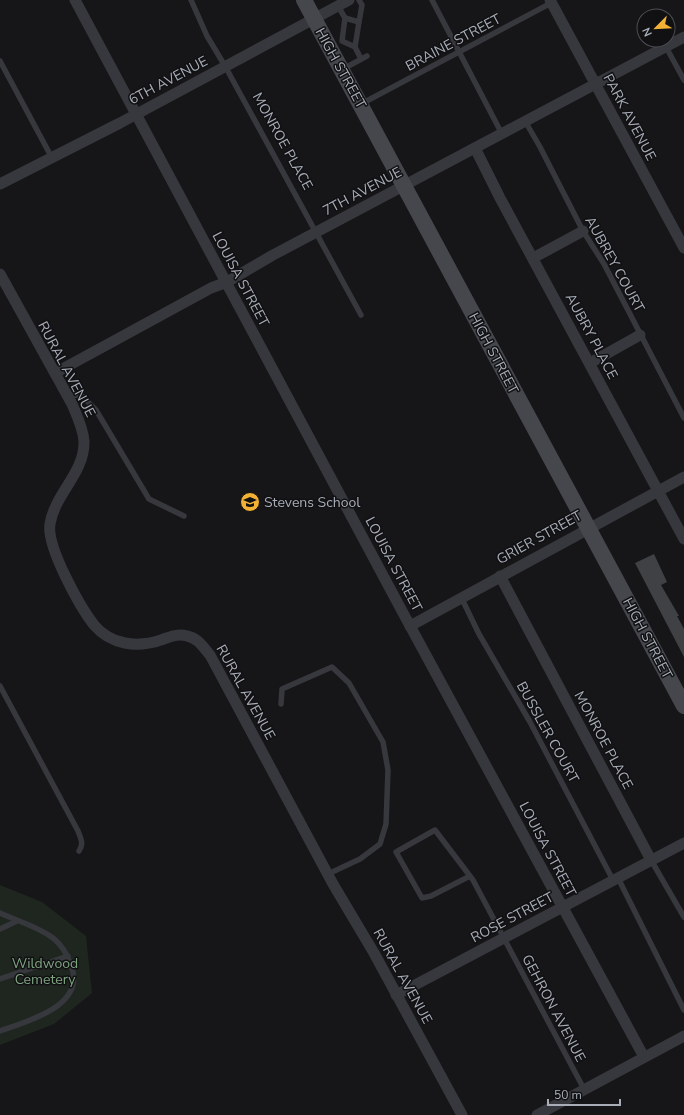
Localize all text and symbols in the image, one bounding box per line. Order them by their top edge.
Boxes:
north arrow [636,8,676,48]
street label: BRAINE STREET [402,9,505,76]
street label: HIGH STREET [311,25,371,112]
text: N [639,25,656,39]
street label: 6TH AVENUE [125,52,211,109]
street label: PARK AVENUE [599,71,660,164]
street label: MONROE PLACE [248,89,317,193]
street label: 7TH AVENUE [319,163,405,220]
street label: AUBREY COURT [580,213,649,316]
street label: LOUISA STREET [208,229,274,330]
street label: AUBRY PLACE [561,290,622,383]
street label: HIGH STREET [464,309,523,398]
street label: RURAL AVENUE [33,318,100,421]
school or university icon: Stevens School [239,491,261,513]
place label: Stevens School [264,493,361,512]
street label: GRIER STREET [493,506,586,569]
street label: LOUISA STREET [361,514,427,615]
street label: HIGH STREET [618,594,677,683]
street label: RURAL AVENUE [212,641,280,743]
street label: BUSSLER COURT [512,678,584,787]
street label: MONROE PLACE [570,688,637,793]
street label: LOUISA STREET [515,799,581,900]
street label: ROSE STREET [468,887,557,947]
street label: RURAL AVENUE [369,925,437,1027]
street label: GEHRON AVENUE [517,951,590,1065]
park label: Wildwood Cemetery [12,954,78,989]
scale bar [548,1081,620,1107]
text: 50 m [554,1087,582,1103]

